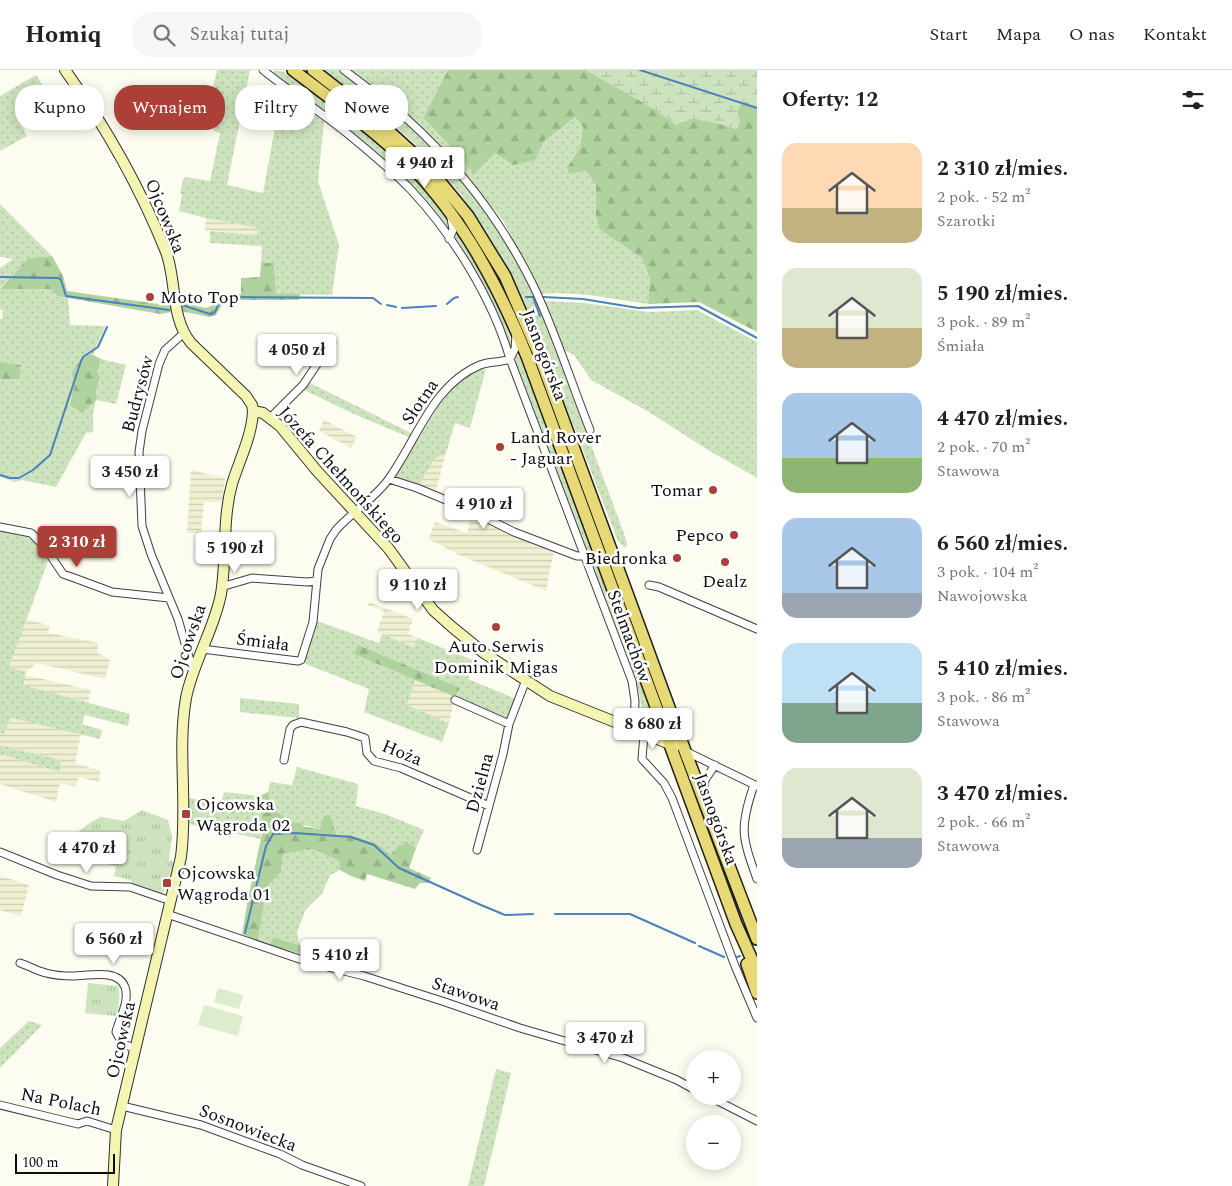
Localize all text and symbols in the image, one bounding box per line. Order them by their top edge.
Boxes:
search box [132,12,482,57]
text: Homiq [25,17,102,53]
text: Szukaj tutaj [190,20,289,49]
icon: search [150,21,178,49]
text: Start [929,21,968,48]
text: Mapa [996,21,1041,48]
text: O nas [1069,21,1115,48]
text: Kontakt [1143,21,1207,48]
text: Oferty: 12 [782,84,878,116]
chip: Kupno [15,85,104,130]
chip: Wynajem [114,85,225,130]
chip: Filtry [235,85,315,130]
chip: Nowe [325,85,408,130]
icon: filters [1179,86,1207,114]
pin: 4 940 zł [373,146,477,189]
text: 4 940 zł [396,151,454,175]
text: 2 310 zł/mies. [937,153,1068,185]
icon: home [822,163,882,223]
street label: Ojcowska [138,175,192,258]
text: 2 pok. · 52 m² [937,185,1030,209]
text: Szarotki [937,209,995,233]
text: 5 190 zł/mies. [937,278,1068,310]
place label: Moto Top [160,284,239,311]
icon: home [822,288,882,348]
marker: Moto Top [144,291,156,303]
street label: Jasnogórska [514,305,574,405]
text: 3 pok. · 89 m² [937,310,1030,334]
pin: 4 050 zł [245,334,349,376]
text: Śmiała [937,334,984,358]
text: 4 050 zł [268,338,326,362]
street label: Budrysów [115,352,161,436]
street label: Słotna [395,373,445,430]
street label: Józefa Chełmońskiego [272,400,410,550]
text: 4 470 zł/mies. [937,403,1068,435]
icon: home [822,413,882,473]
place label: Land Rover - Jaguar [510,424,601,472]
text: 2 pok. · 70 m² [937,435,1030,459]
marker: Land Rover - Jaguar [494,441,506,453]
pin: 3 450 zł [78,456,182,498]
text: Stawowa [937,459,1000,483]
text: 3 450 zł [101,460,159,484]
place label: Tomar [651,477,703,504]
marker: Tomar [707,484,719,496]
pin: 4 910 zł [432,488,536,530]
text: 4 910 zł [455,492,513,516]
place label: Pepco [676,522,724,549]
pin: 2 310 zł [25,526,129,568]
text: 6 560 zł/mies. [937,528,1068,560]
marker: Pepco [728,529,740,541]
text: 2 310 zł [48,530,106,554]
pin: 5 190 zł [183,532,287,574]
text: 5 190 zł [206,536,264,560]
icon: home [822,538,882,598]
place label: Biedronka [585,545,667,572]
marker: Biedronka [671,552,683,564]
marker: Dealz [719,556,731,568]
text: 3 pok. · 104 m² [937,560,1038,584]
pin: 9 110 zł [366,568,470,611]
place label: Dealz [702,568,748,595]
text: 9 110 zł [389,573,447,597]
text: Nawojowska [937,584,1027,608]
street label: Stelmachów [600,586,658,686]
street label: Ojcowska [162,600,214,683]
marker: Auto Serwis Dominik Migas [490,621,502,633]
street label: Śmiała [235,625,291,659]
place label: Auto Serwis Dominik Migas [434,633,558,681]
text: 5 410 zł/mies. [937,653,1068,685]
icon: home [822,663,882,723]
text: 3 pok. · 86 m² [937,685,1030,709]
pin: 8 680 zł [601,708,705,750]
text: Stawowa [937,709,1000,733]
text: 8 680 zł [624,712,682,736]
street label: Hoża [378,733,427,773]
street label: Dzielna [459,750,501,816]
street label: Jasnogórska [687,769,745,869]
text: 3 470 zł/mies. [937,778,1068,810]
icon: home [822,788,882,848]
place label: Ojcowska Wągroda 02 [196,791,290,839]
marker: Ojcowska Wągroda 02 [180,808,192,820]
text: 2 pok. · 66 m² [937,810,1030,834]
pin: 4 470 zł [35,832,139,874]
text: Stawowa [937,834,1000,858]
text: 4 470 zł [58,836,116,860]
place label: Ojcowska Wągroda 01 [177,860,271,908]
marker: Ojcowska Wągroda 01 [161,877,173,889]
pin: 6 560 zł [62,922,166,965]
text: 6 560 zł [85,927,143,951]
pin: 5 410 zł [288,938,392,981]
text: 5 410 zł [311,943,369,967]
street label: Stawowa [428,970,504,1018]
street label: Ojcowska [99,999,143,1081]
pin: 3 470 zł [553,1022,657,1064]
text: 3 470 zł [576,1026,634,1050]
map controls [686,1050,741,1170]
button: + [686,1050,741,1105]
street label: Na Polach [18,1081,104,1123]
street label: Sosnowiecka [195,1097,301,1159]
button: − [686,1115,741,1170]
scale bar [15,1151,115,1174]
text: 100 m [22,1152,59,1173]

